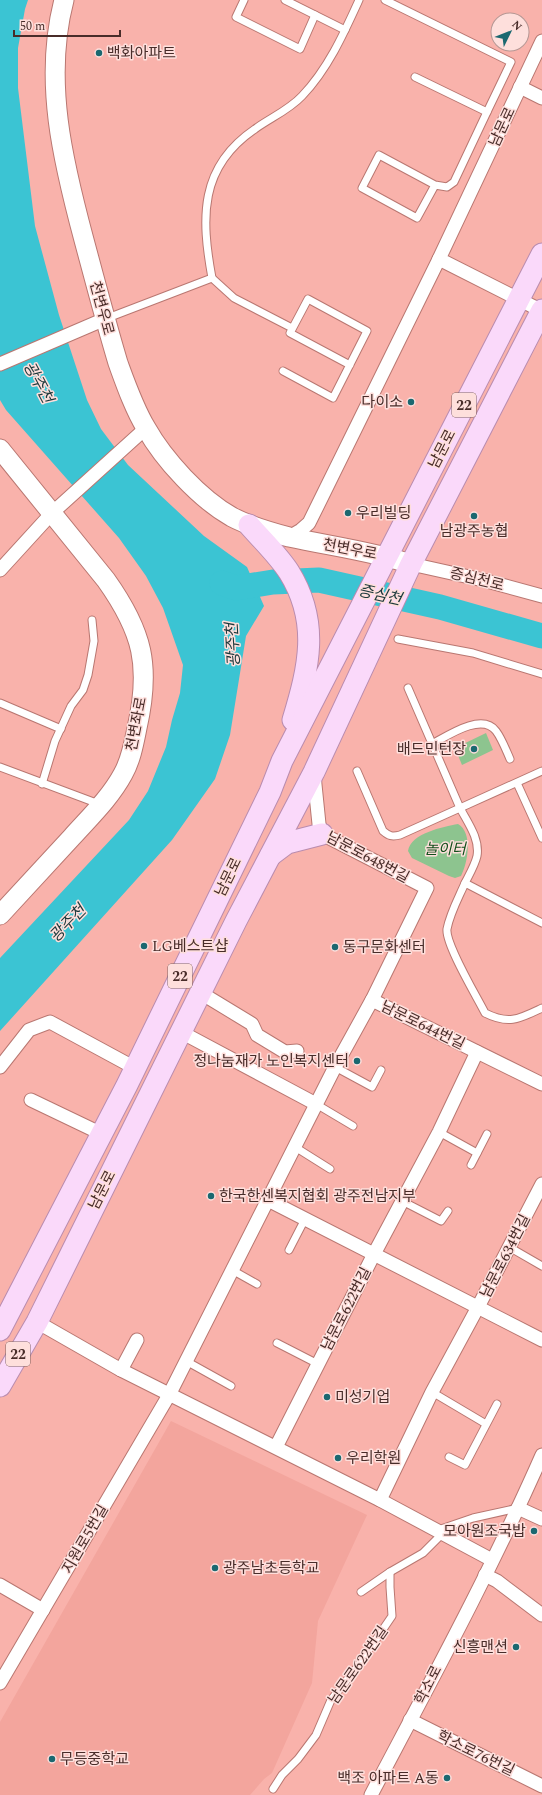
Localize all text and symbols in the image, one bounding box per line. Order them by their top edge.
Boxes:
scale bar [14,12,120,38]
north arrow [490,12,530,52]
text: N [508,16,526,35]
text: 50 m [20,17,45,36]
place label: 백화아파트 [107,42,176,65]
marker: 백화아파트 [94,48,104,58]
street label: 남문로 [483,104,522,151]
street label: 천변우로 [83,278,120,338]
water label: 광주천 [17,357,60,410]
place label: 다이소 [362,391,403,414]
road number: 22 [452,393,476,417]
marker: 다이소 [406,397,416,407]
street label: 남문로 [423,426,462,473]
place label: 우리빌딩 [356,502,411,525]
marker: 우리빌딩 [343,508,353,518]
marker: 남광주농협 [469,511,479,521]
place label: 남광주농협 [439,520,509,543]
street label: 천변우로 [321,533,379,566]
street label: 증심천로 [447,562,506,597]
water label: 증심천 [356,578,406,612]
water label: 광주천 [220,620,246,668]
street label: 천변좌로 [120,695,153,753]
place label: 배드민턴장 [397,738,466,761]
marker: 배드민턴장 [469,744,479,754]
street label: 남문로648번길 [322,826,414,889]
park label: 놀이터 [424,838,468,861]
street label: 남문로 [209,854,248,901]
water label: 광주천 [44,898,93,948]
place label: LG베스트샵 [152,935,228,958]
place label: 동구문화센터 [343,936,426,959]
marker: LG베스트샵 [139,941,149,951]
marker: 동구문화센터 [330,942,340,952]
road number: 22 [168,964,192,988]
street label: 남문로644번길 [377,995,469,1056]
place label: 정나눔재가 노인복지센터 [193,1050,349,1073]
marker: 정나눔재가 노인복지센터 [352,1056,362,1066]
street label: 남문로 [83,1167,122,1214]
place label: 한국한센복지협회 광주전남지부 [219,1185,416,1208]
marker: 한국한센복지협회 광주전남지부 [206,1191,216,1201]
street label: 남문로634번길 [474,1210,536,1302]
street label: 남문로622번길 [315,1263,377,1355]
road number: 22 [6,1342,30,1366]
place label: 미성기업 [335,1386,390,1409]
marker: 미성기업 [322,1392,332,1402]
place label: 우리학원 [346,1447,401,1470]
marker: 우리학원 [333,1453,343,1463]
street label: 지원로5번길 [56,1500,115,1578]
place label: 모아원조국밥 [443,1520,526,1543]
marker: 모아원조국밥 [529,1526,539,1536]
place label: 광주남초등학교 [223,1557,320,1580]
marker: 광주남초등학교 [210,1563,220,1573]
street label: 남문로622번길 [323,1621,394,1709]
place label: 신흥맨션 [453,1636,508,1659]
marker: 신흥맨션 [511,1642,521,1652]
street label: 학소로 [409,1662,448,1709]
street label: 학소로76번길 [433,1725,519,1782]
place label: 무등중학교 [60,1748,129,1771]
marker: 무등중학교 [47,1754,57,1764]
place label: 백조 아파트 A동 [337,1767,439,1790]
marker: 백조 아파트 A동 [442,1773,452,1783]

